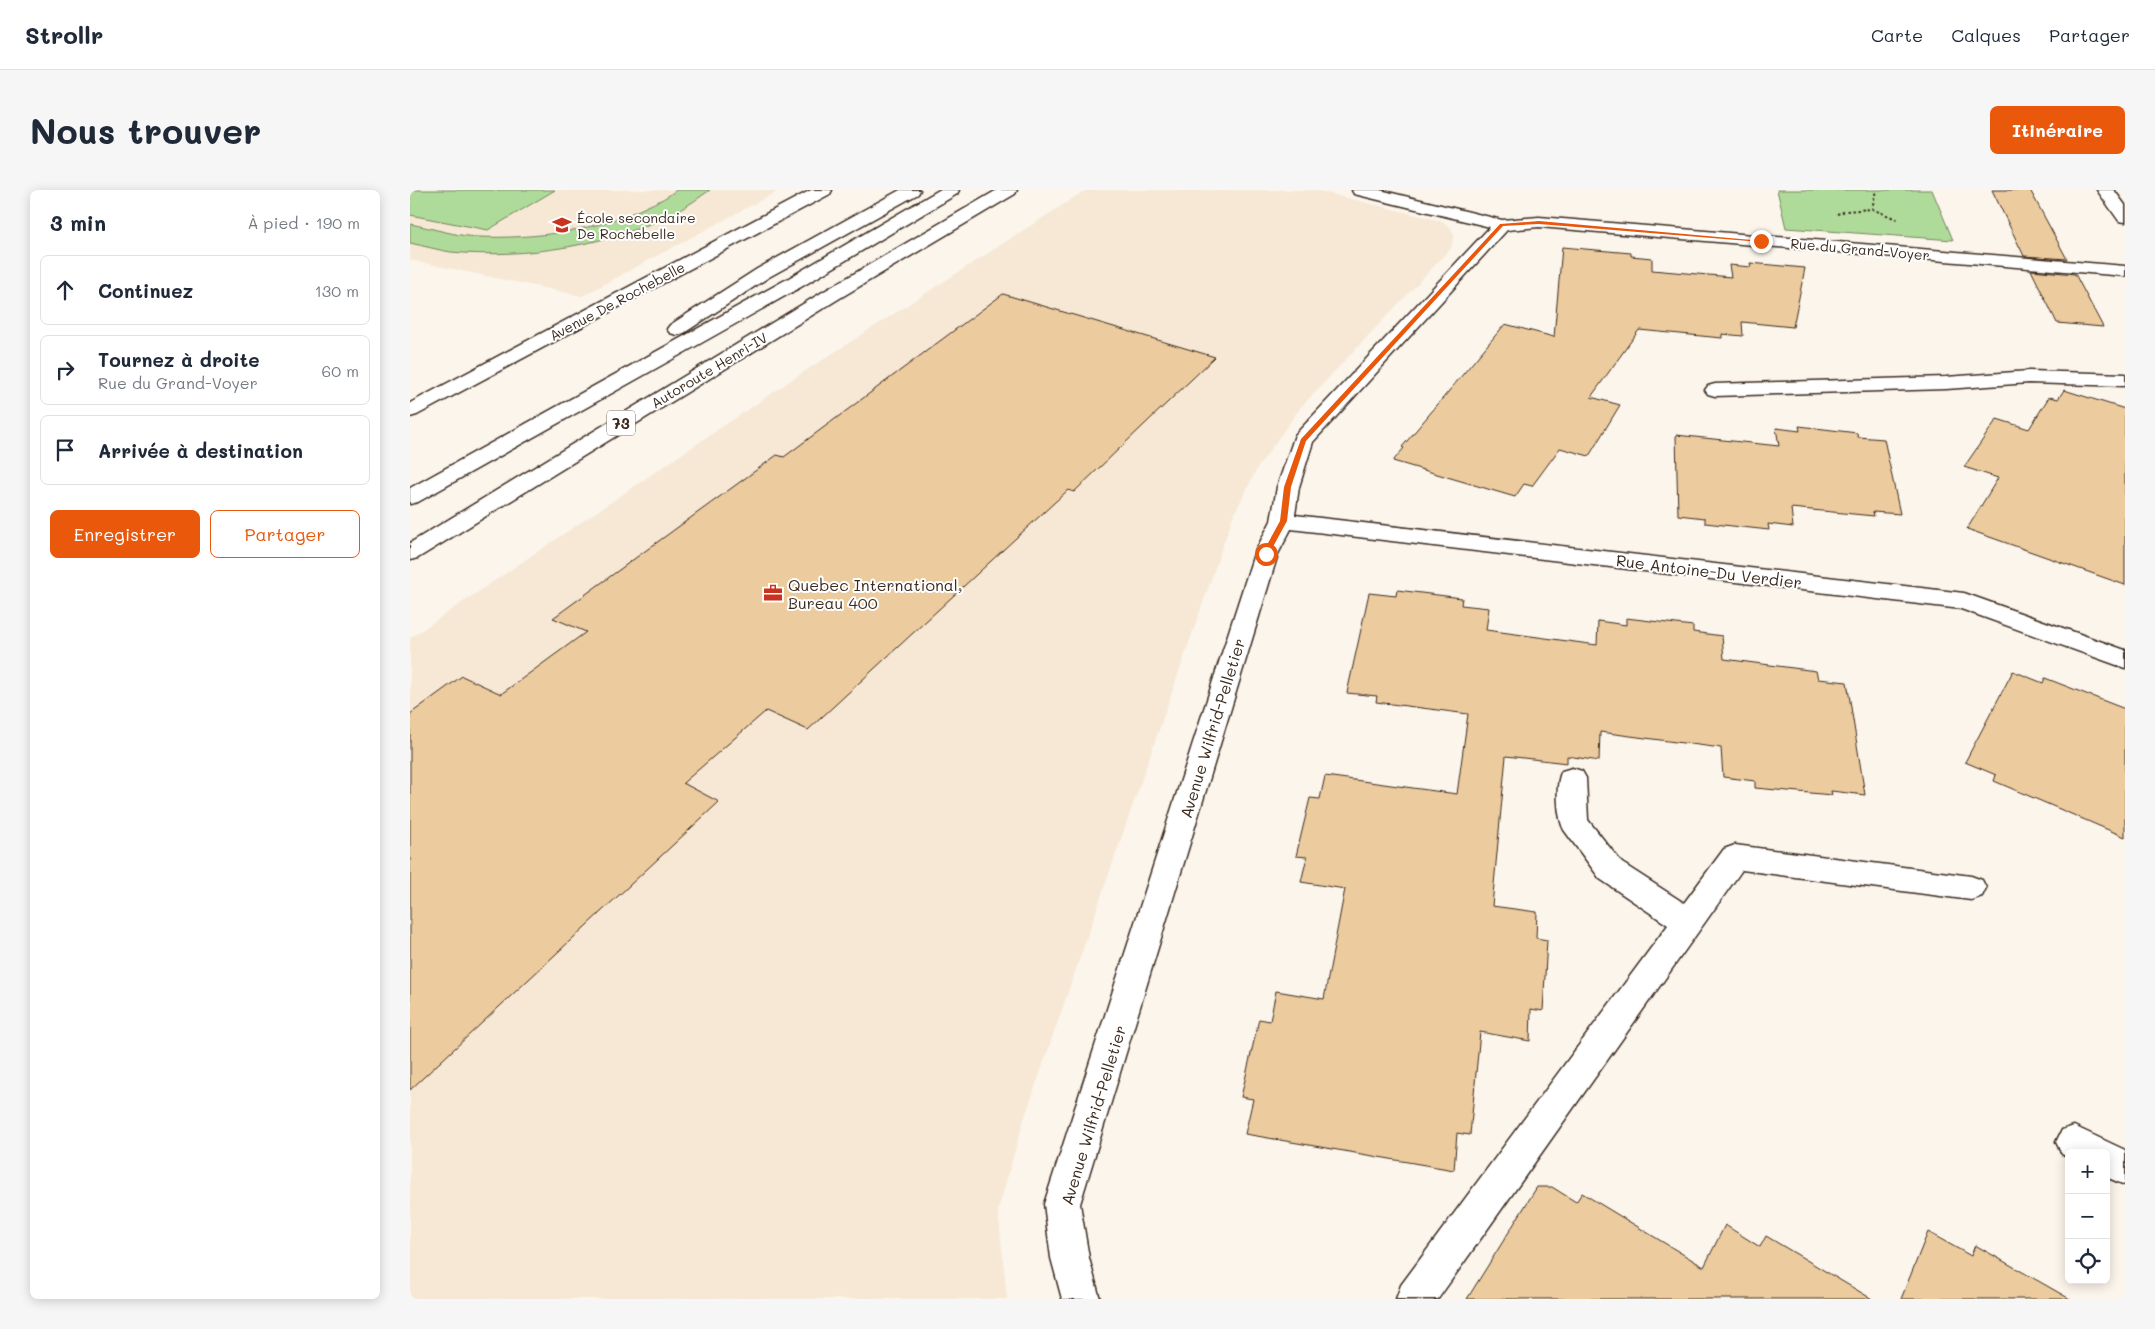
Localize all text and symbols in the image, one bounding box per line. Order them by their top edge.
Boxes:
text: Strollr [25,19,103,50]
text: Carte [1871,23,1923,47]
text: Calques [1951,23,2021,47]
text: Partager [2049,23,2130,47]
button: Itinéraire [1990,106,2125,154]
text: Nous trouver [30,107,261,153]
place label: École secondaire De Rochebelle [577,208,696,243]
text: 3 min [50,209,106,236]
text: À pied · 190 m [247,212,360,233]
school or university icon: École secondaire De Rochebelle [551,214,573,236]
route end [1750,230,1773,253]
street label: Rue du Grand-Voyer [1790,233,1930,265]
street label: Avenue De Rochebelle [546,257,688,345]
icon: ahead [51,276,79,304]
text: Continuez [98,278,193,303]
text: 130 m [315,280,359,301]
street label: Autoroute Henri-IV [647,328,771,412]
text: Tournez à droite [98,347,260,372]
icon: right [51,356,79,384]
text: 60 m [322,360,359,381]
text: Rue du Grand-Voyer [98,372,258,393]
road number: 73 [607,410,635,436]
icon: arrive [51,436,79,464]
text: Arrivée à destination [98,438,303,463]
button: Enregistrer [50,510,200,558]
button: Partager [210,510,360,558]
route start [1255,543,1278,566]
street label: Rue Antoine-Du Verdier [1615,549,1803,593]
place label: Quebec International, Bureau 400 [788,574,963,613]
office icon: Quebec International, Bureau 400 [762,582,784,604]
street label: Avenue Wilfrid-Pelletier [1175,636,1249,820]
street label: Avenue Wilfrid-Pelletier [1056,1023,1130,1207]
map controls [2065,1149,2110,1284]
button: + [2065,1149,2110,1194]
button: − [2065,1194,2110,1239]
button: locate [2065,1239,2110,1284]

